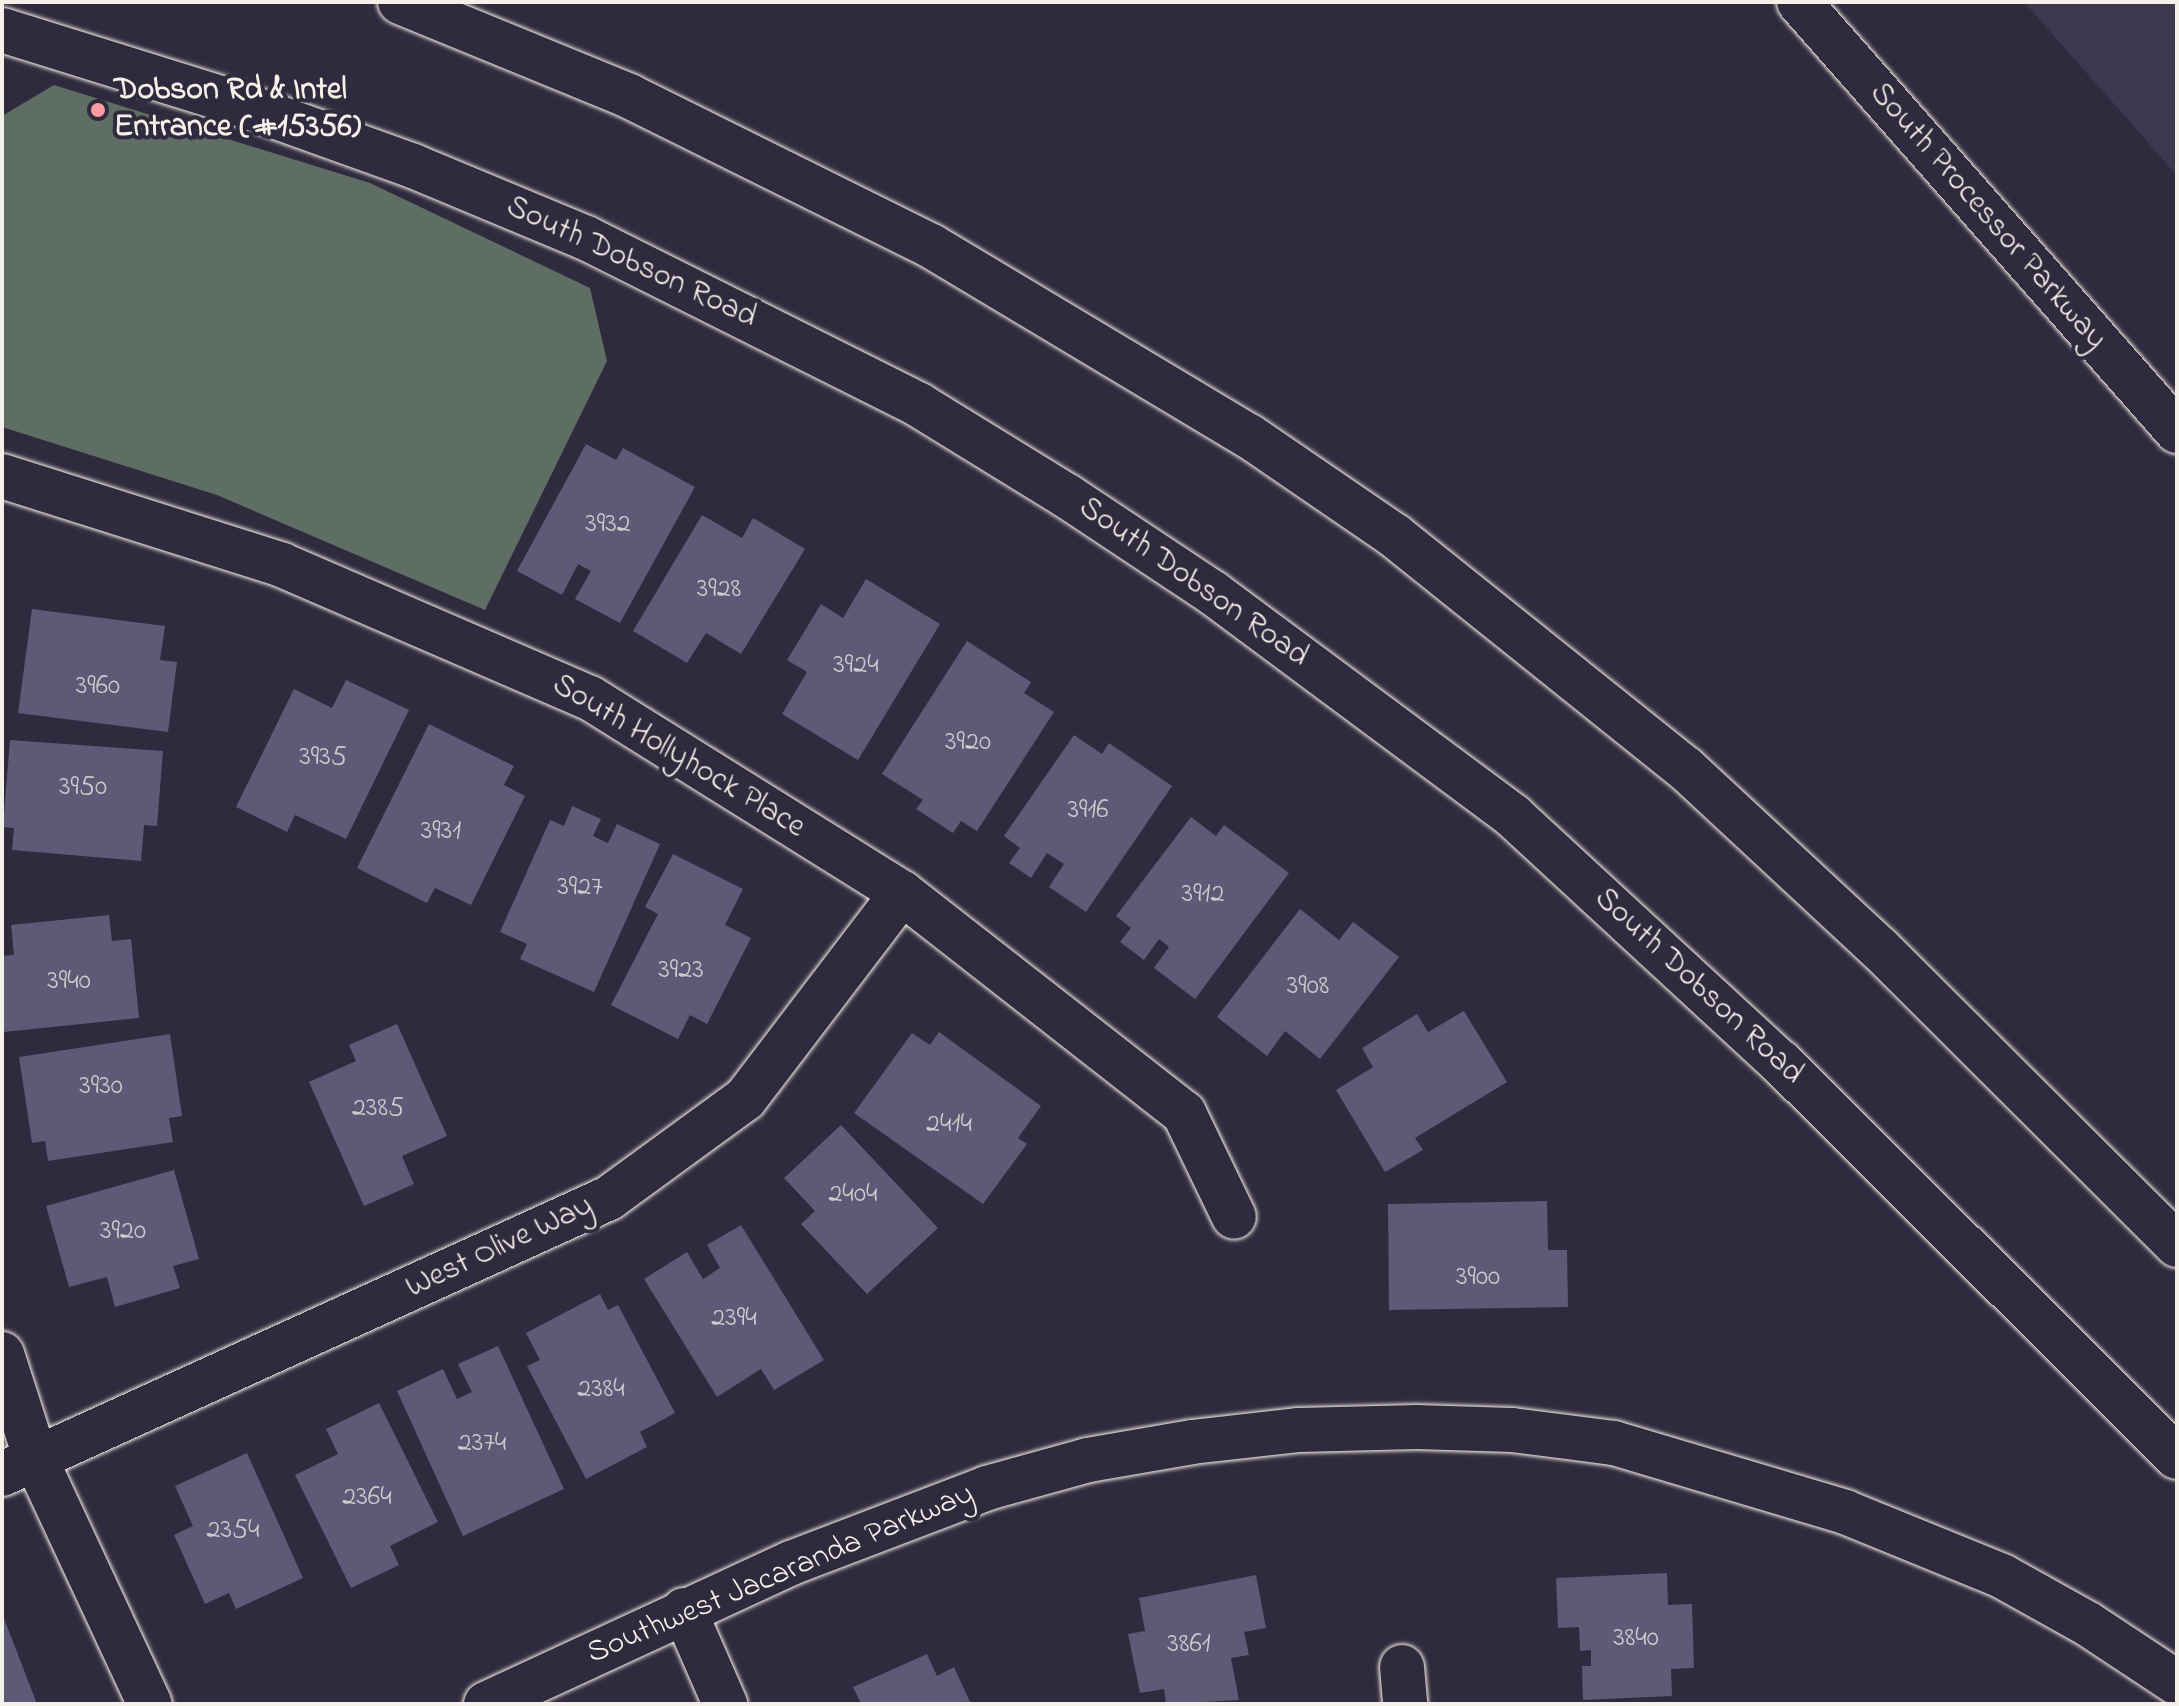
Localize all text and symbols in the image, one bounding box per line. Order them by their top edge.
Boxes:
place label: Dobson Rd & Intel Entrance (#15356) [114,73,361,148]
street label: South Processor Parkway [1860,75,2114,359]
marker: Dobson Rd & Intel Entrance (#15356) [89,101,107,119]
street label: South Dobson Road [500,188,762,338]
street label: South Dobson Road [1071,489,1315,677]
house number: 3932 [585,508,631,542]
house number: 3928 [697,573,741,607]
house number: 3924 [833,649,879,683]
street label: South Hollyhock Place [545,666,811,848]
house number: 3960 [76,670,120,704]
house number: 3920 [945,726,991,760]
house number: 3935 [299,741,347,775]
house number: 3950 [59,771,107,805]
house number: 3916 [1067,794,1109,828]
house number: 3931 [421,815,461,849]
house number: 3927 [557,871,603,905]
house number: 3912 [1182,878,1224,912]
street label: South Dobson Road [1586,880,1810,1094]
house number: 3923 [658,954,704,988]
house number: 3940 [47,965,91,999]
house number: 3908 [1287,970,1329,1004]
house number: 3930 [79,1070,123,1104]
house number: 2385 [352,1092,404,1126]
house number: 2414 [926,1108,972,1142]
house number: 2404 [828,1178,878,1212]
street label: West Olive Way [400,1188,600,1308]
house number: 3920 [100,1215,146,1249]
house number: 3900 [1456,1261,1500,1295]
house number: 2394 [711,1302,757,1336]
house number: 2384 [577,1373,625,1407]
house number: 2374 [458,1427,506,1461]
street label: Southwest Jacaranda Parkway [582,1476,980,1674]
house number: 2364 [342,1481,392,1515]
house number: 2354 [206,1514,260,1548]
house number: 3840 [1613,1622,1659,1656]
house number: 3861 [1167,1628,1211,1662]

